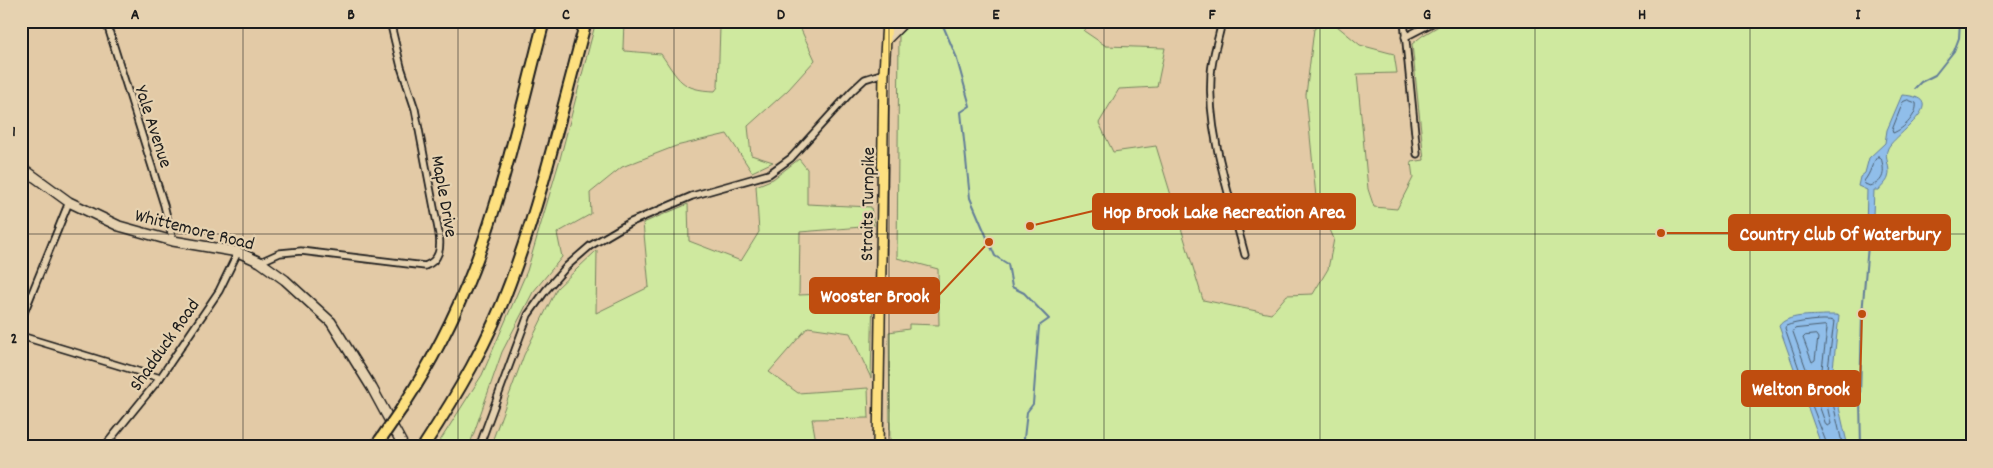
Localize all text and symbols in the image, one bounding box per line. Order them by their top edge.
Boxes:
text: A [131,4,140,27]
text: B [347,4,355,27]
text: C [562,4,570,27]
text: D [777,4,786,27]
text: E [992,4,1000,27]
text: F [1208,4,1216,27]
text: G [1423,4,1431,27]
text: H [1638,4,1646,27]
text: I [1856,4,1862,27]
street label: Yale Avenue [126,82,178,172]
text: 1 [12,121,16,144]
street label: Straits Turnpike [855,147,884,261]
street label: Maple Drive [422,154,463,240]
callout: Hop Brook Lake Recreation Area [1093,194,1355,229]
text: Hop Brook Lake Recreation Area [1103,200,1346,228]
street label: Whittemore Road [132,204,257,259]
callout: Country Club Of Waterbury [1729,215,1950,250]
text: Country Club Of Waterbury [1740,222,1941,250]
callout: Wooster Brook [810,278,939,313]
text: Wooster Brook [821,284,929,312]
street label: Shadduck Road [124,294,208,398]
text: 2 [11,328,18,351]
callout: Welton Brook [1742,371,1860,406]
text: Welton Brook [1752,377,1850,405]

